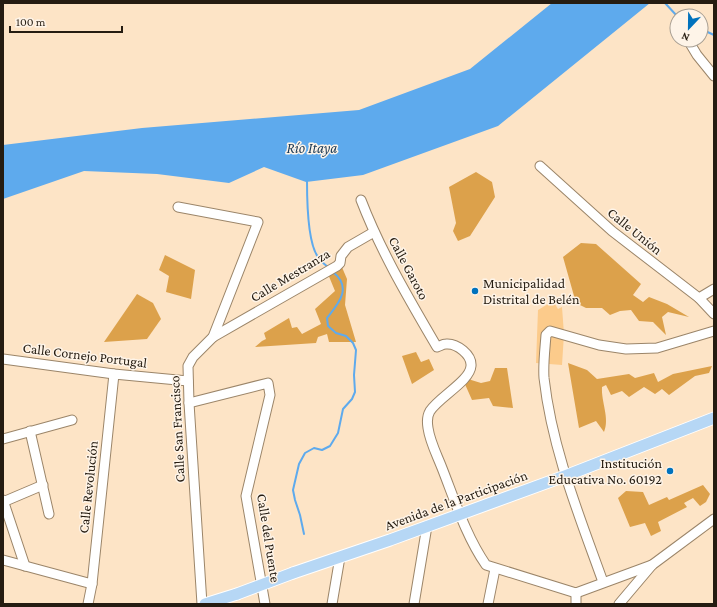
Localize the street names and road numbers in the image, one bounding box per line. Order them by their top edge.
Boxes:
street label: Calle Unión [605,204,666,258]
street label: Calle Garoto [386,234,432,302]
street label: Calle Mestranza [247,245,333,305]
street label: Calle Cornejo Portugal [22,339,148,372]
street label: Calle San Francisco [166,375,188,483]
street label: Calle Revolución [75,440,101,534]
street label: Avenida de la Participación [383,467,530,533]
street label: Calle del Puente [254,493,284,583]

